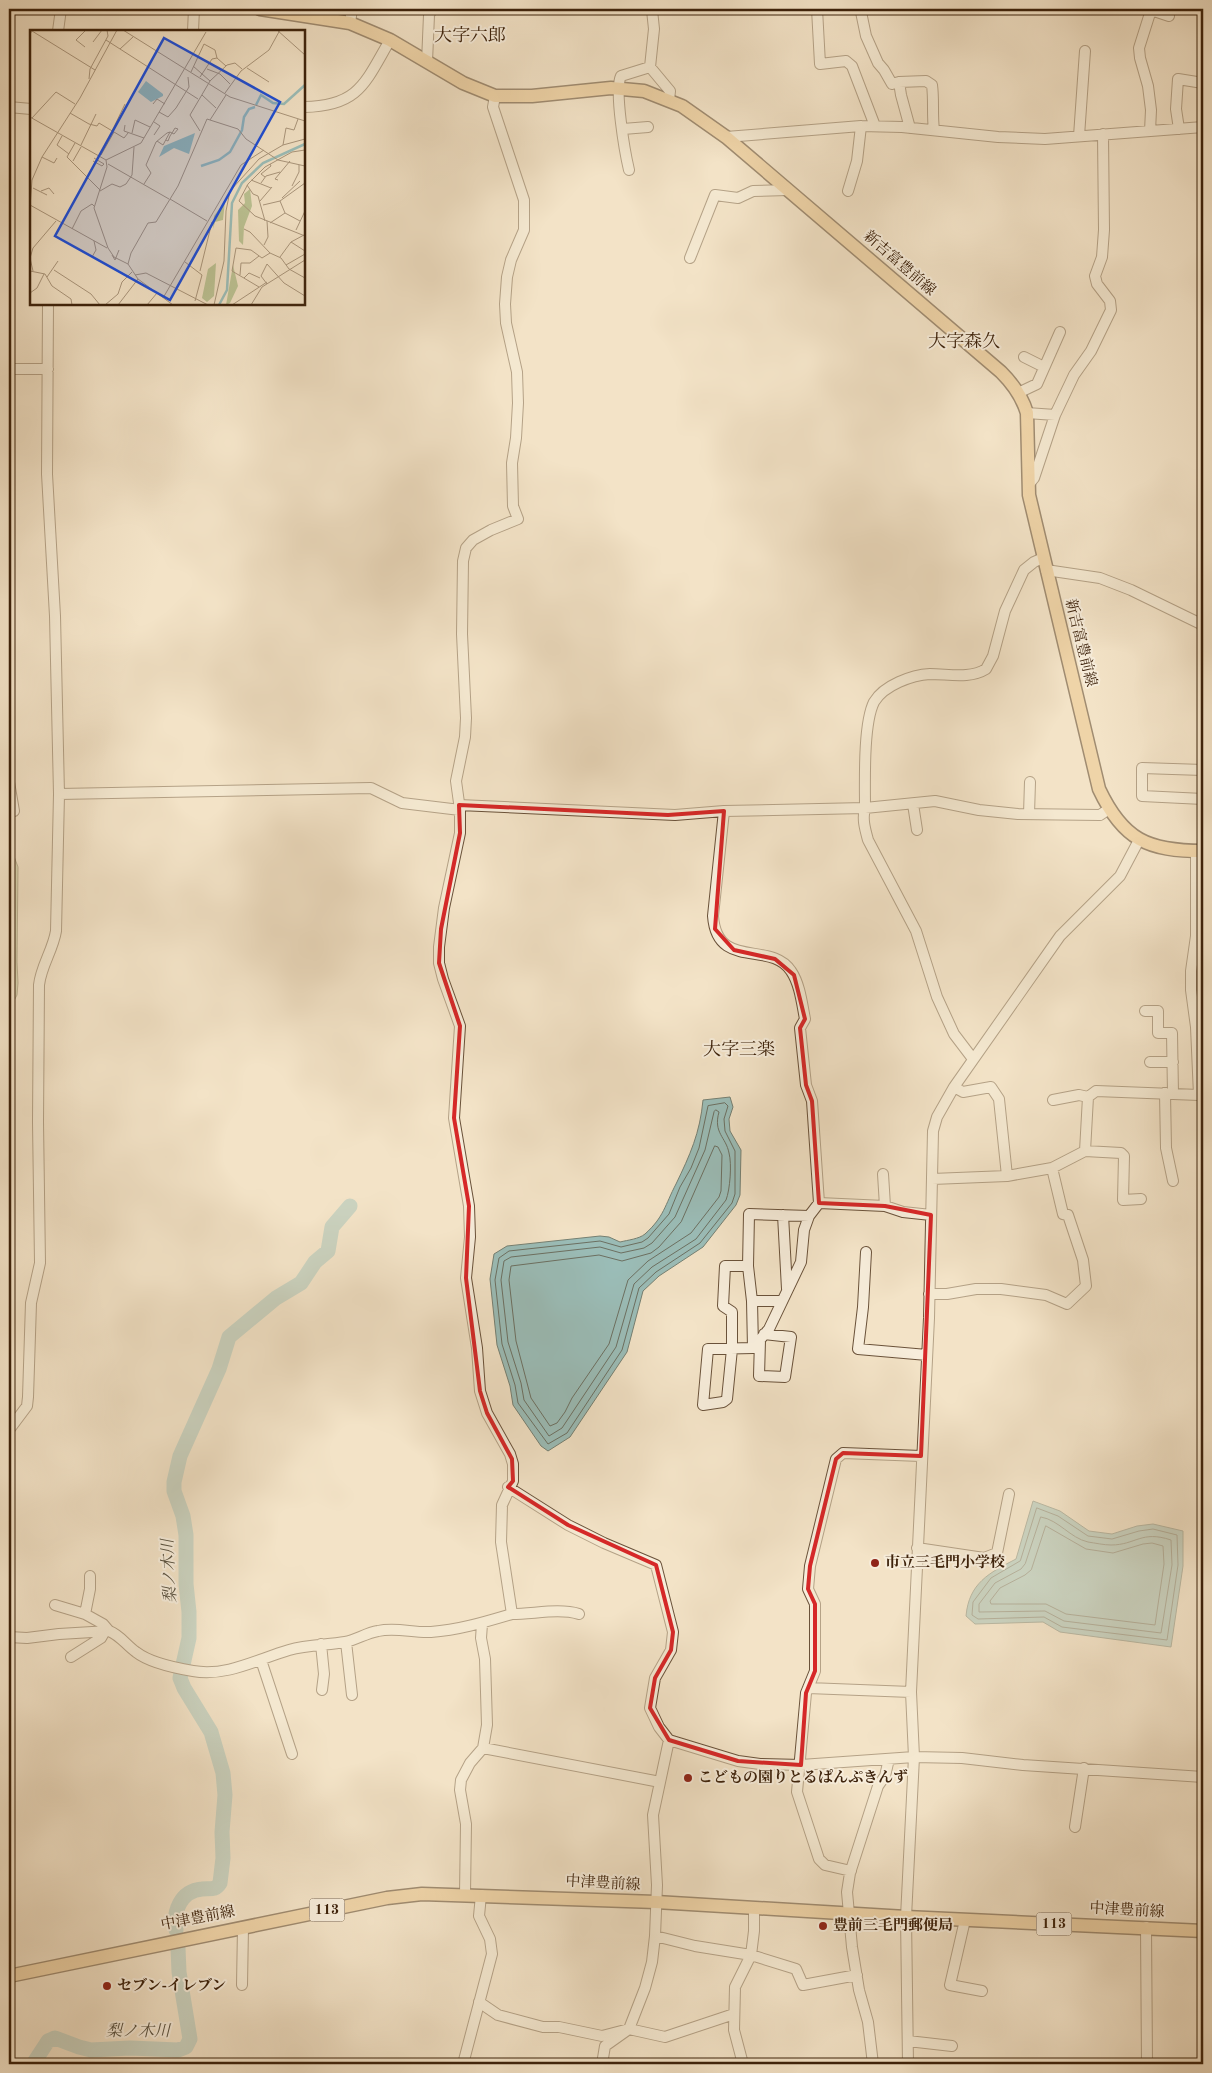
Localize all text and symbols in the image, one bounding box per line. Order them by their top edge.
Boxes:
district label: 大字六郎 [434,25,506,45]
inset map [30,30,305,305]
street label: 新吉富豊前線 [860,227,939,299]
district label: 大字森久 [928,331,1000,351]
street label: 新吉富豊前線 [1062,597,1100,688]
district label: 大字三楽 [703,1039,775,1059]
water label: 梨ノ木川 [158,1537,180,1603]
place label: 市立三毛門小学校 [885,1554,1005,1571]
marker: 市立三毛門小学校 [869,1557,881,1569]
place label: こどもの園りとるぱんぷきんず [698,1768,908,1786]
marker: こどもの園りとるぱんぷきんず [682,1772,694,1784]
street label: 中津豊前線 [565,1873,641,1893]
road number: 113 [310,1898,344,1922]
street label: 中津豊前線 [1089,1900,1165,1920]
street label: 中津豊前線 [159,1903,236,1934]
road number: 113 [1036,1912,1072,1936]
place label: 豊前三毛門郵便局 [833,1917,953,1934]
marker: 豊前三毛門郵便局 [817,1920,829,1932]
place label: セブン-イレブン [117,1977,226,1994]
marker: セブン-イレブン [101,1980,113,1992]
water label: 梨ノ木川 [106,2022,172,2040]

